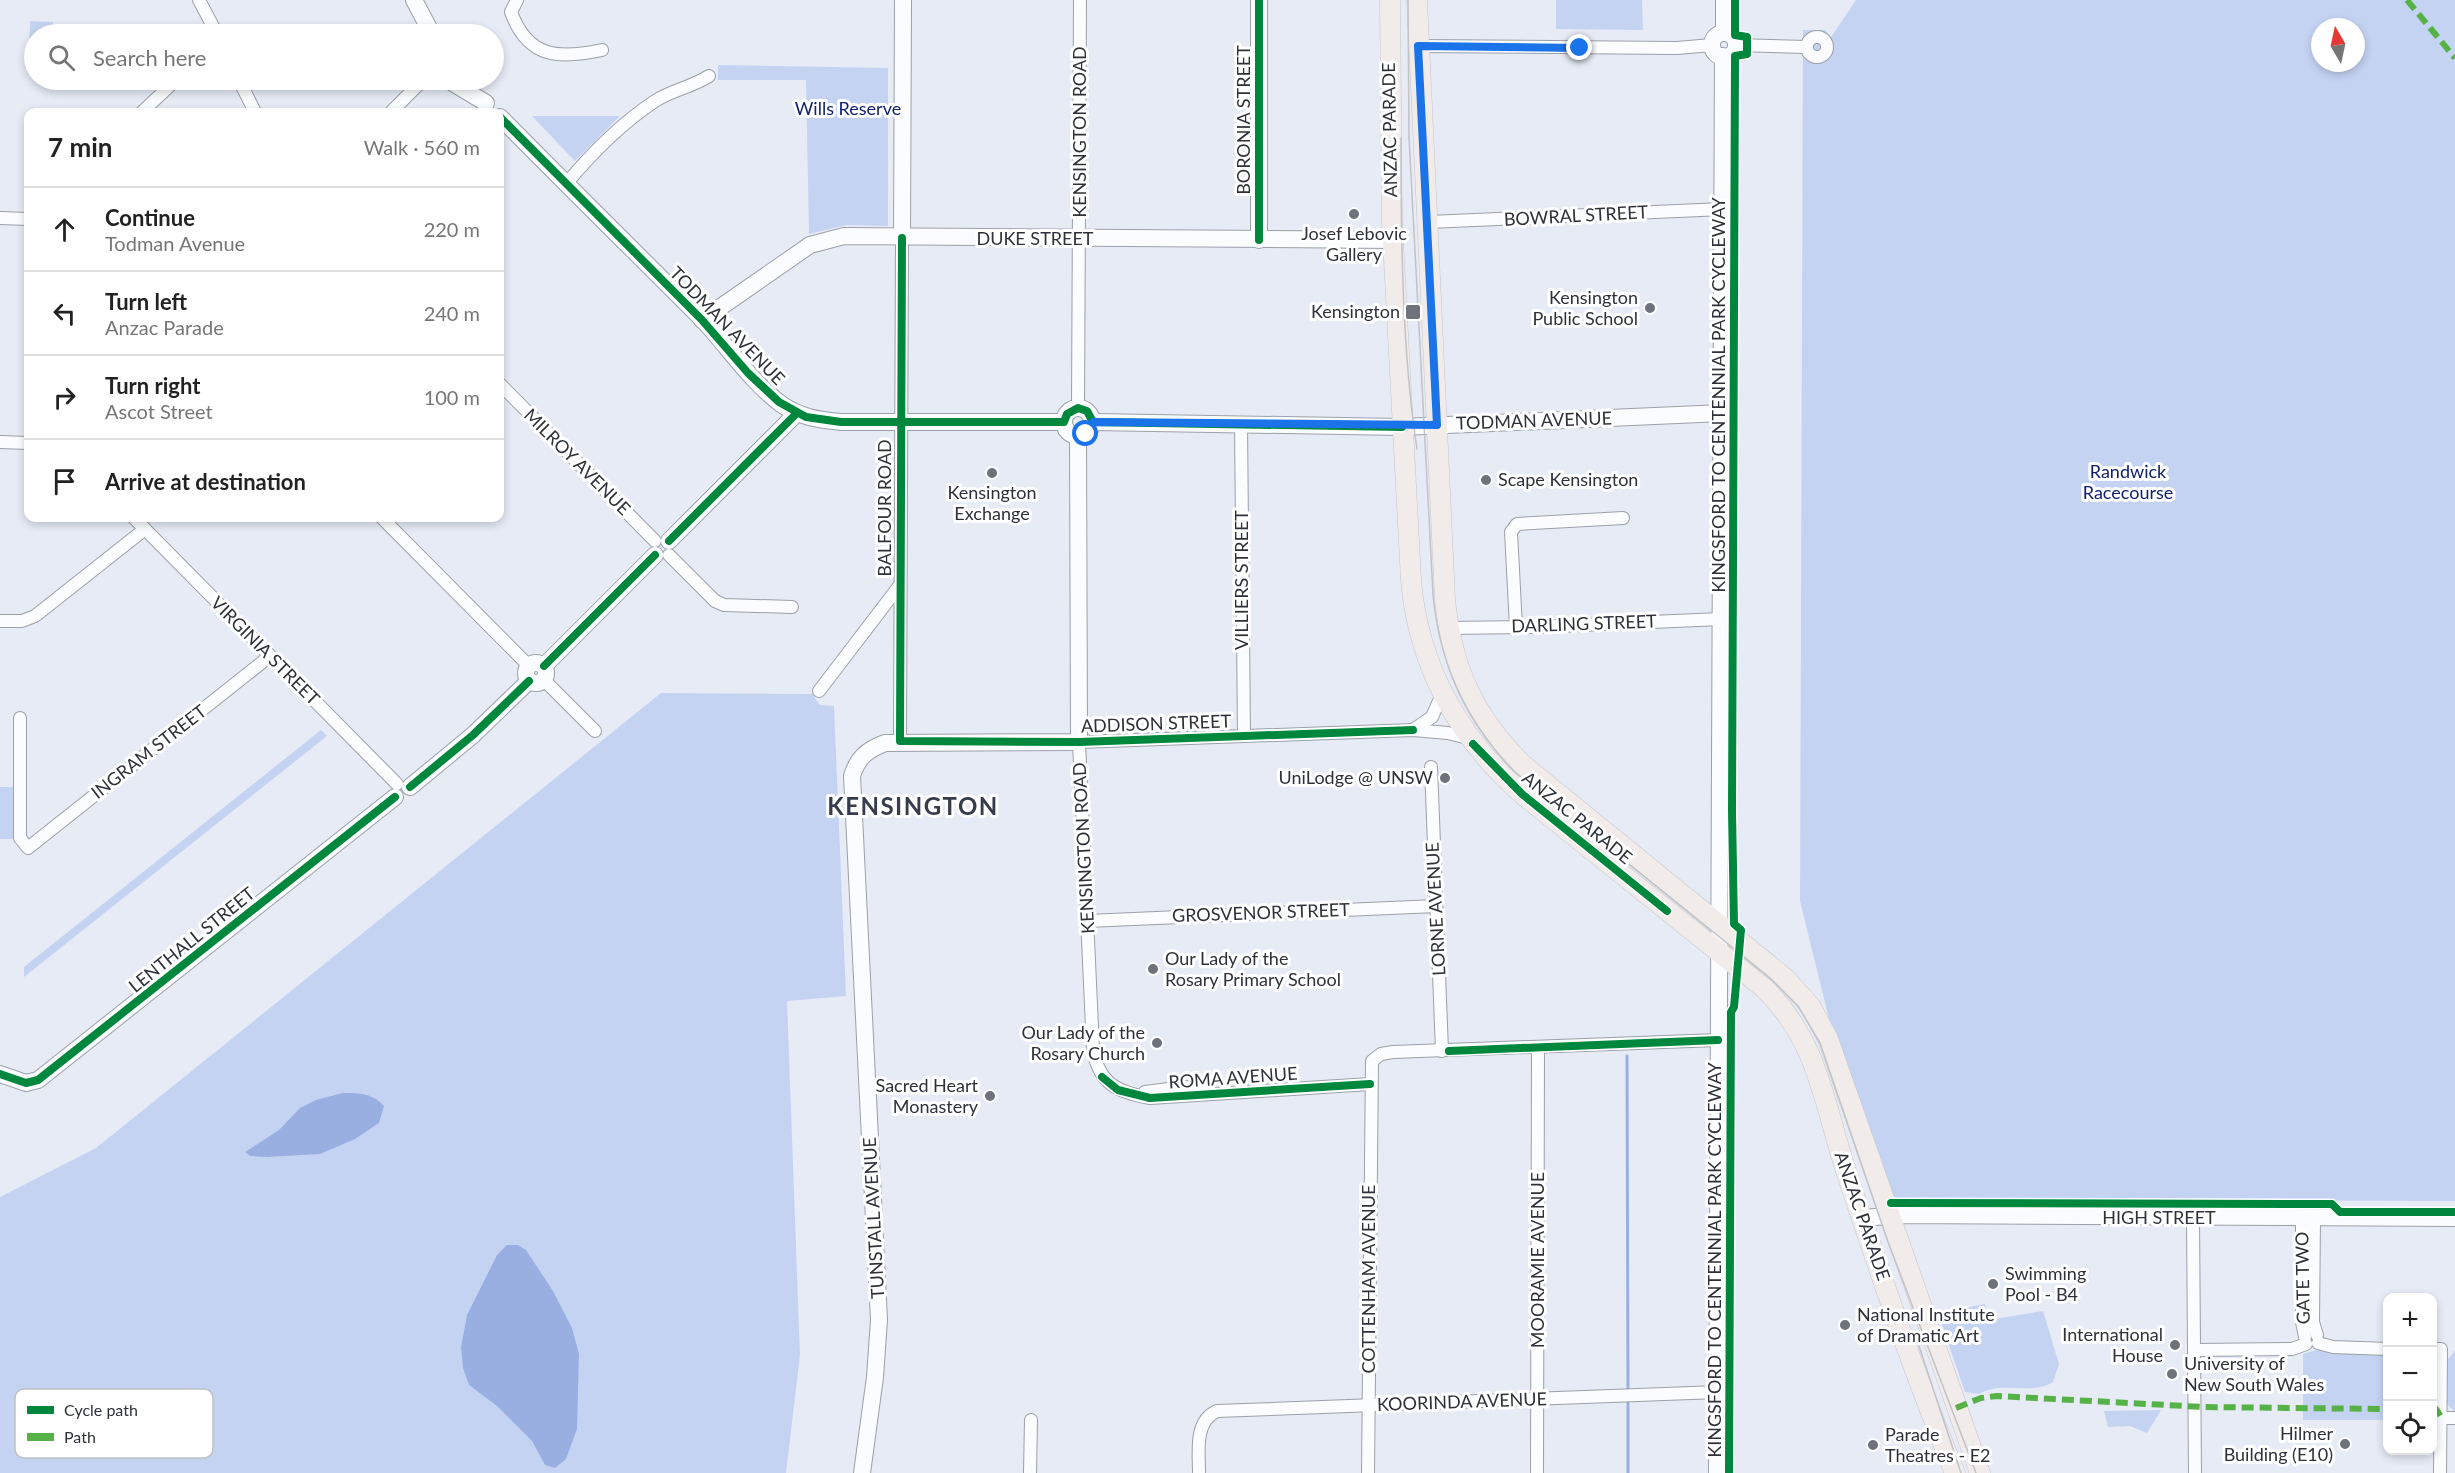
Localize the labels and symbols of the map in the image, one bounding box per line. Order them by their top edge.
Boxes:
north arrow [2311,18,2365,72]
route end [1566,34,1592,60]
street label: BORONIA STREET [1232,45,1254,195]
street label: KENSINGTON ROAD [1068,46,1090,218]
street label: ANZAC PARADE [1377,62,1401,198]
park label: Wills Reserve [795,97,901,119]
street label: KINGSFORD TO CENTENNIAL PARK CYCLEWAY [1707,196,1729,593]
street label: BOWRAL STREET [1503,200,1649,230]
marker: Josef Lebovic Gallery [1347,207,1361,221]
place label: Josef Lebovic Gallery [1301,222,1407,265]
street label: DUKE STREET [977,227,1094,249]
street label: TODMAN AVENUE [666,262,790,389]
place label: Kensington Public School [1532,286,1638,329]
place label: Kensington [1311,300,1400,322]
marker: Kensington Public School [1643,301,1657,315]
marker: Kensington [1404,303,1422,321]
street label: MILROY AVENUE [520,403,636,519]
street label: TODMAN AVENUE [1456,406,1612,434]
route start [1072,420,1098,446]
street label: BALFOUR ROAD [873,439,895,577]
park label: Randwick Racecourse [2083,460,2173,503]
marker: Kensington Exchange [985,466,999,480]
place label: Scape Kensington [1498,468,1638,490]
marker: Scape Kensington [1479,473,1493,487]
place label: Kensington Exchange [948,481,1036,524]
street label: VILLIERS STREET [1230,510,1252,650]
street label: VIRGINIA STREET [207,591,325,709]
street label: DARLING STREET [1511,609,1658,637]
street label: INGRAM STREET [87,699,211,803]
street label: ADDISON STREET [1081,709,1232,737]
street label: KENSINGTON ROAD [1068,762,1098,934]
place label: UniLodge @ UNSW [1279,766,1433,788]
street label: ANZAC PARADE [1518,766,1637,868]
marker: UniLodge @ UNSW [1438,771,1452,785]
district label: KENSINGTON [827,791,999,820]
street label: LORNE AVENUE [1421,842,1449,976]
street label: LENTHALL STREET [124,881,259,997]
street label: GROSVENOR STREET [1172,898,1351,926]
place label: Our Lady of the Rosary Primary School [1165,947,1341,990]
marker: Our Lady of the Rosary Primary School [1146,962,1160,976]
place label: Our Lady of the Rosary Church [1022,1021,1145,1064]
marker: Our Lady of the Rosary Church [1150,1036,1164,1050]
street label: KINGSFORD TO CENTENNIAL PARK CYCLEWAY [1703,1061,1725,1458]
street label: ROMA AVENUE [1168,1062,1298,1092]
place label: Sacred Heart Monastery [876,1074,979,1117]
marker: Sacred Heart Monastery [983,1089,997,1103]
street label: TUNSTALL AVENUE [858,1137,888,1300]
street label: ANZAC PARADE [1831,1148,1895,1283]
street label: MOORAMIE AVENUE [1526,1172,1548,1348]
street label: COTTENHAM AVENUE [1357,1185,1379,1373]
street label: HIGH STREET [2102,1206,2216,1228]
street label: GATE TWO [2290,1232,2314,1324]
place label: Swimming Pool - B4 [2005,1262,2086,1305]
marker: Swimming Pool - B4 [1986,1277,2000,1291]
place label: National Institute of Dramatic Art [1857,1303,1995,1346]
marker: National Institute of Dramatic Art [1838,1318,1852,1332]
place label: International House [2062,1323,2163,1366]
marker: International House [2168,1338,2182,1352]
place label: University of New South Wales [2184,1352,2324,1395]
marker: University of New South Wales [2165,1367,2179,1381]
street label: KOORINDA AVENUE [1377,1387,1547,1415]
legend [15,1389,213,1458]
text: Cycle path [64,1400,138,1419]
place label: Hilmer Building (E10) [2224,1422,2333,1465]
place label: Parade Theatres - E2 [1885,1423,1991,1466]
text: Path [64,1427,96,1446]
marker: Hilmer Building (E10) [2338,1437,2352,1451]
marker: Parade Theatres - E2 [1866,1438,1880,1452]

